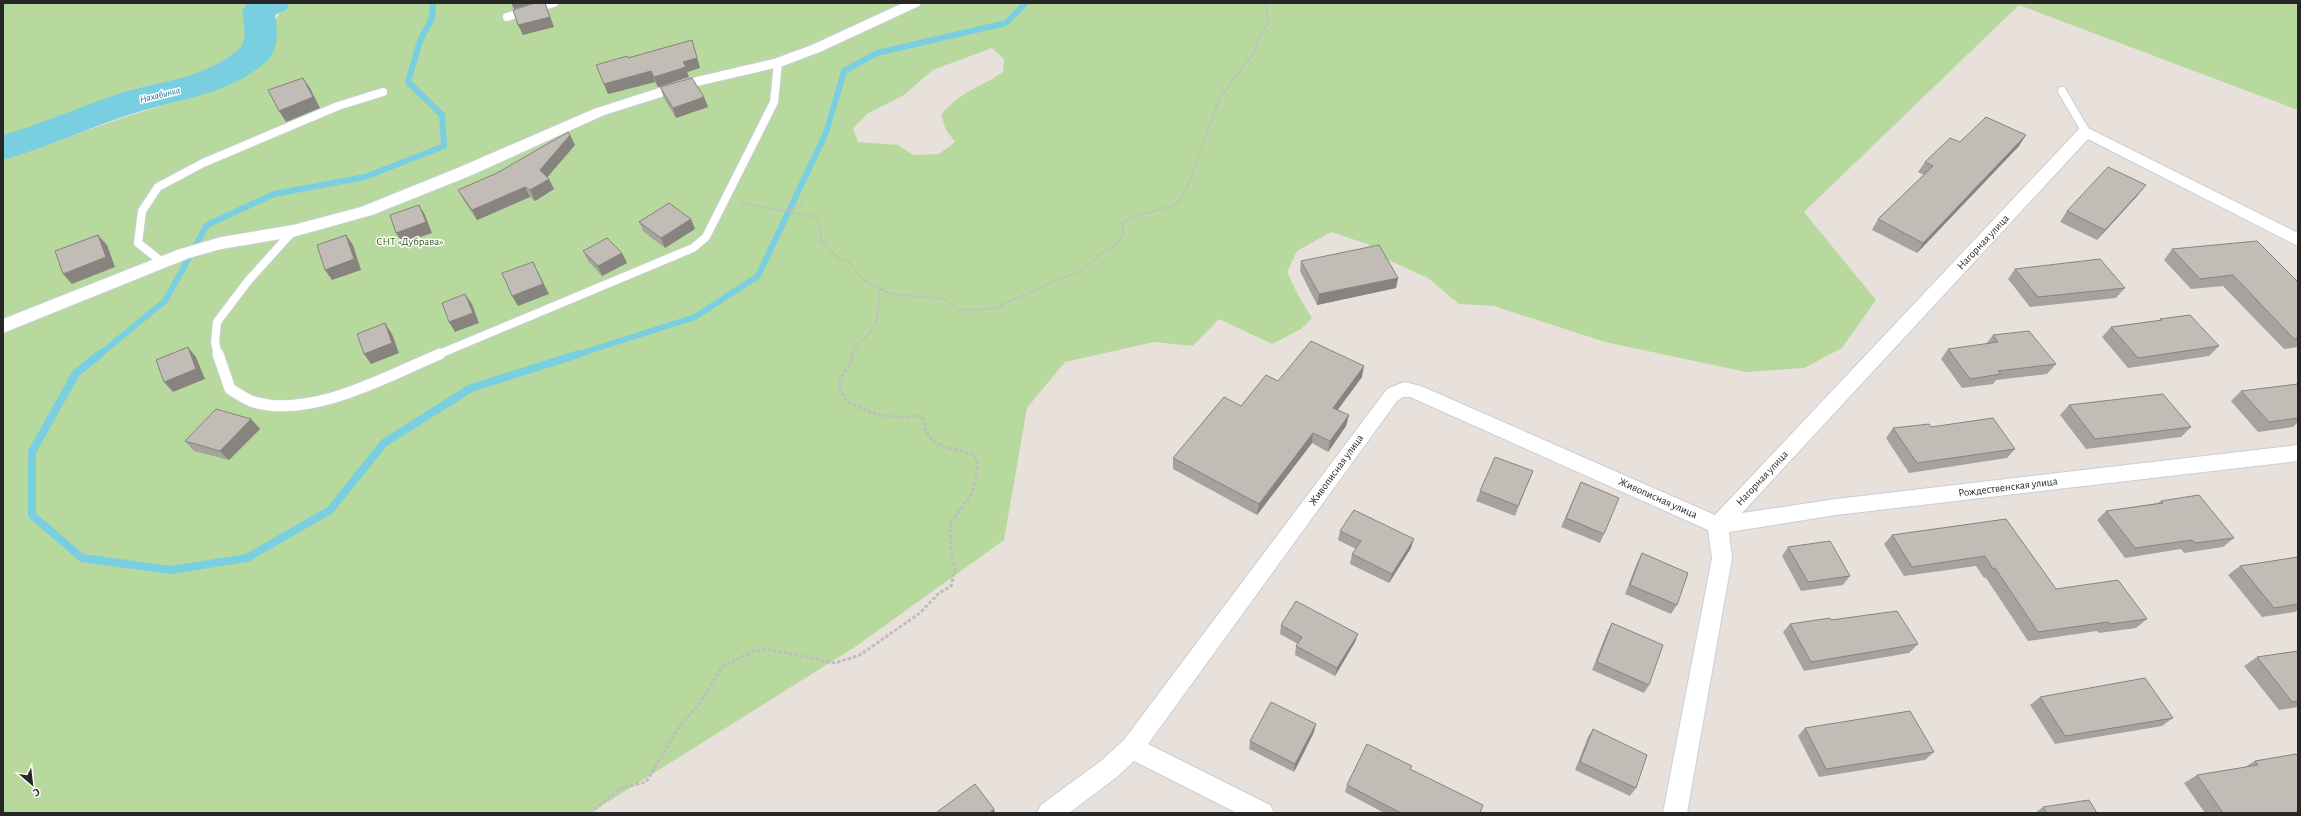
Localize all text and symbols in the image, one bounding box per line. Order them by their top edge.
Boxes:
water label: Нахабинка [139,85,181,105]
street label: Нагорная улица [1955,212,2011,272]
park label: СНТ «Дубрава» [376,236,444,247]
street label: Живописная улица [1307,432,1365,508]
street label: Нагорная улица [1734,448,1790,508]
street label: Рождественская улица [1958,475,2058,499]
street label: Живописная улица [1617,476,1699,520]
north arrow [12,764,52,804]
text: С [31,786,42,799]

